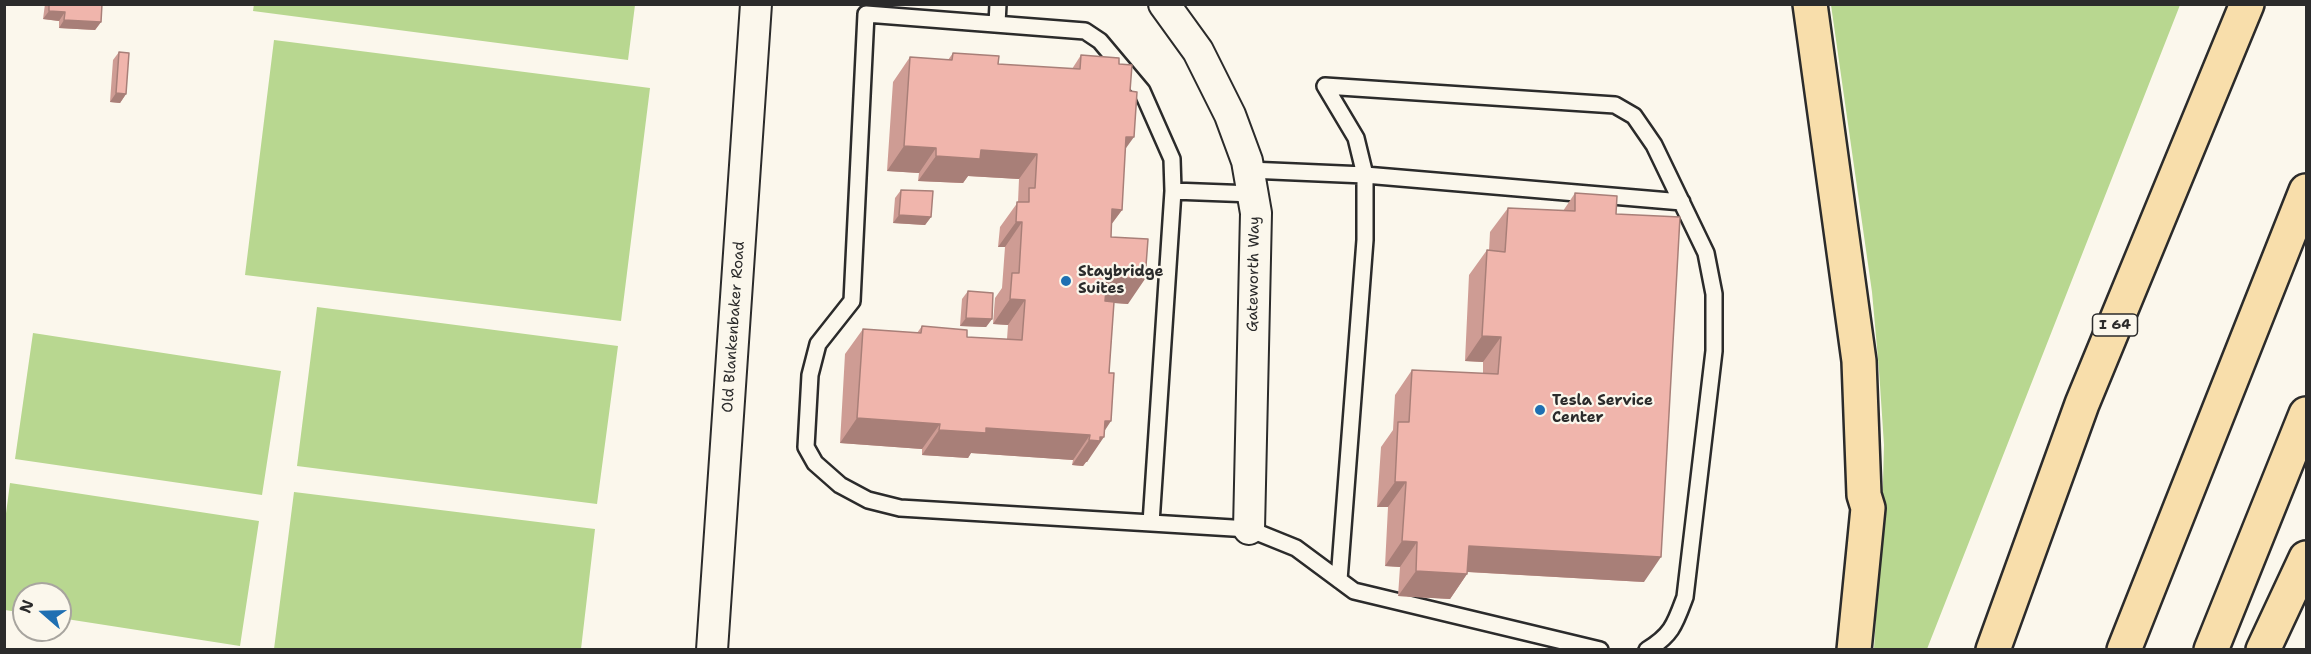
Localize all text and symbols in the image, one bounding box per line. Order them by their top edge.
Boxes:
street label: Gateworth Way [1244,216,1264,332]
street label: Old Blankenbaker Road [719,241,749,413]
place label: Staybridge Suites [1078,263,1164,298]
marker: Staybridge Suites [1059,274,1073,288]
road number: I 64 [2092,314,2138,336]
place label: Tesla Service Center [1552,392,1653,427]
marker: Tesla Service Center [1533,403,1547,417]
north arrow [12,582,72,642]
text: N [14,597,39,616]

